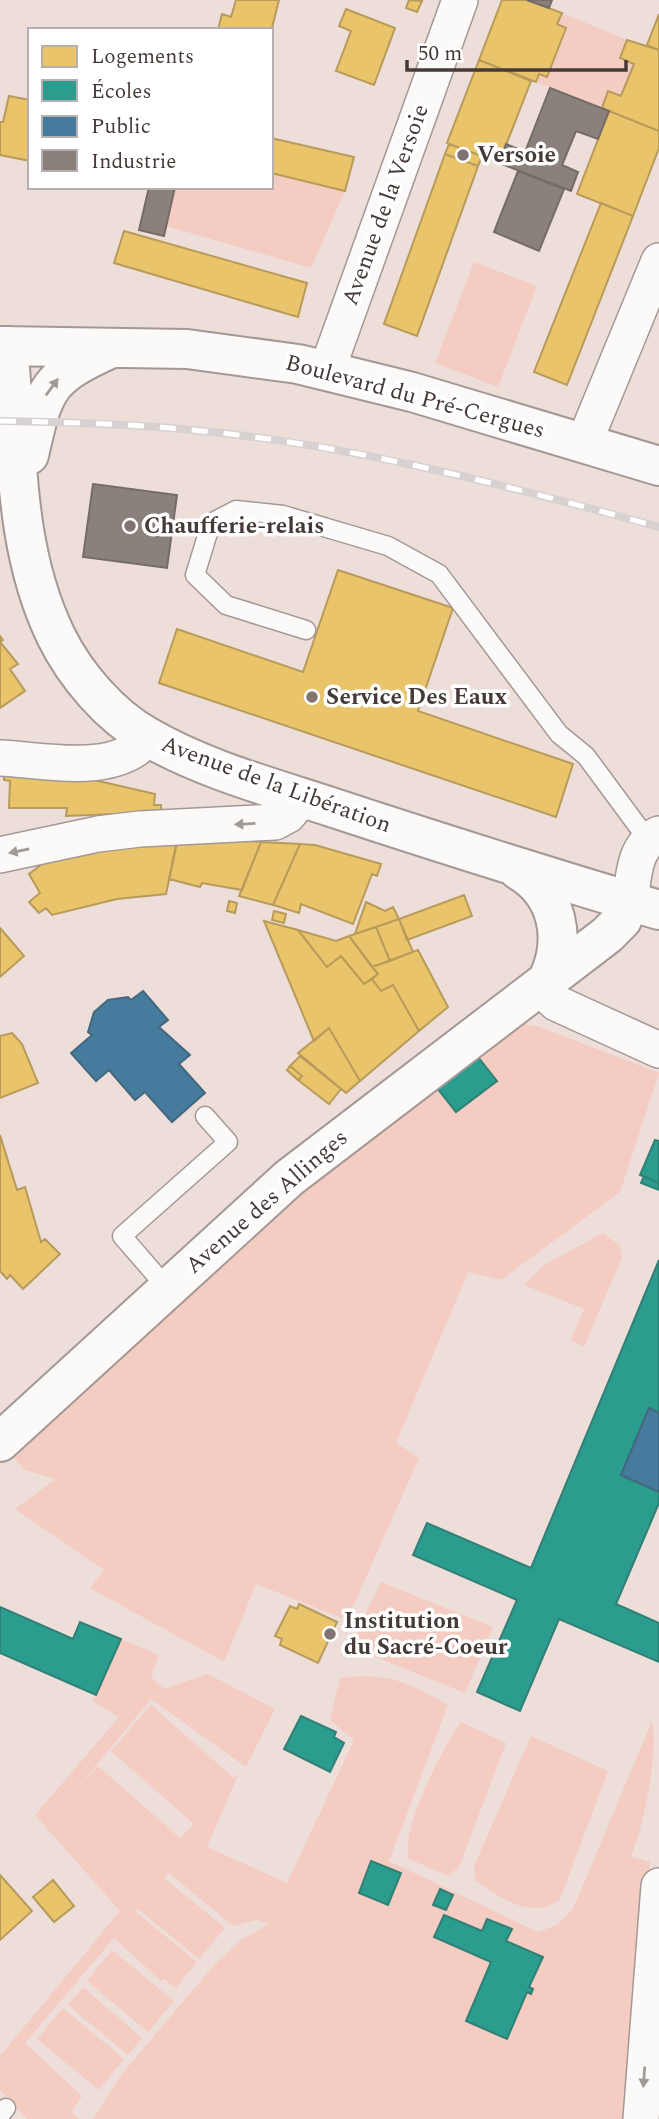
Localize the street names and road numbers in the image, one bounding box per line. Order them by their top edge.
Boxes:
street label: Avenue de la Versoie [333,99,439,311]
street label: Boulevard du Pré-Cergues [281,346,549,448]
street label: Avenue de la Libération [156,727,396,843]
street label: Avenue des Allinges [178,1121,356,1283]

